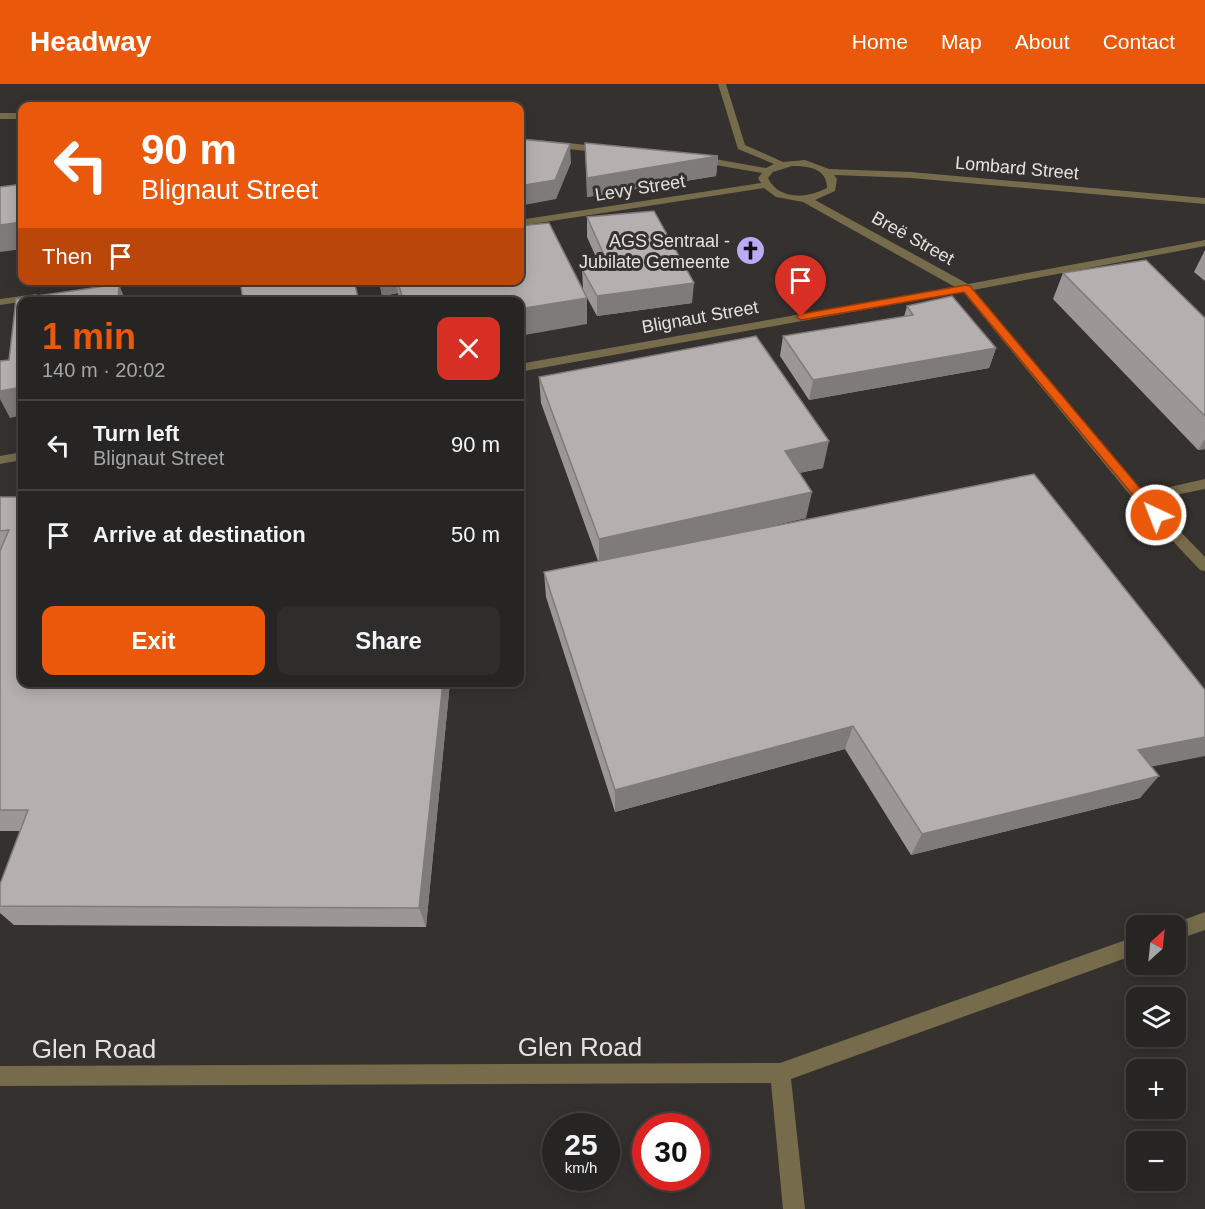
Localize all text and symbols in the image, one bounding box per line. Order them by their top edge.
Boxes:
text: Headway [30,26,151,57]
text: Home [852,30,908,53]
text: Map [941,30,982,53]
text: About [1015,30,1070,53]
text: Contact [1103,30,1175,53]
icon: left [42,126,120,204]
text: 90 m [141,126,237,173]
street label: Lombard Street [954,153,1080,183]
street label: Levy Street [593,171,687,205]
text: Blignaut Street [141,175,318,205]
street label: Breë Street [868,207,958,269]
place label: AGS Sentraal - Jubilate Gemeente [579,231,730,272]
church icon: AGS Sentraal - Jubilate Gemeente [735,235,767,267]
icon: arrive [104,240,137,273]
text: Then [42,244,92,269]
pin [775,255,826,317]
icon: arrive [784,264,817,297]
street label: Blignaut Street [640,297,760,337]
text: 1 min [42,316,136,357]
button: close [437,317,500,380]
text: 140 m · 20:02 [42,359,165,381]
text: Turn left [93,421,179,446]
icon: left [42,429,75,462]
text: 90 m [451,432,500,457]
text: Blignaut Street [93,447,224,469]
position arrow [1124,483,1188,547]
icon: arrive [42,519,75,552]
text: Arrive at destination [93,522,306,547]
text: 50 m [451,522,500,547]
button: Exit [42,606,265,675]
button: Share [277,606,500,675]
north arrow [1126,915,1186,975]
map controls [1126,915,1186,1191]
button: layers [1126,987,1186,1047]
street label: Glen Road [518,1032,642,1062]
street label: Glen Road [32,1034,156,1064]
button: + [1126,1059,1186,1119]
speed limit sign: 30 [632,1113,710,1191]
text: 25 [564,1128,598,1161]
button: − [1126,1131,1186,1191]
text: km/h [565,1159,597,1176]

